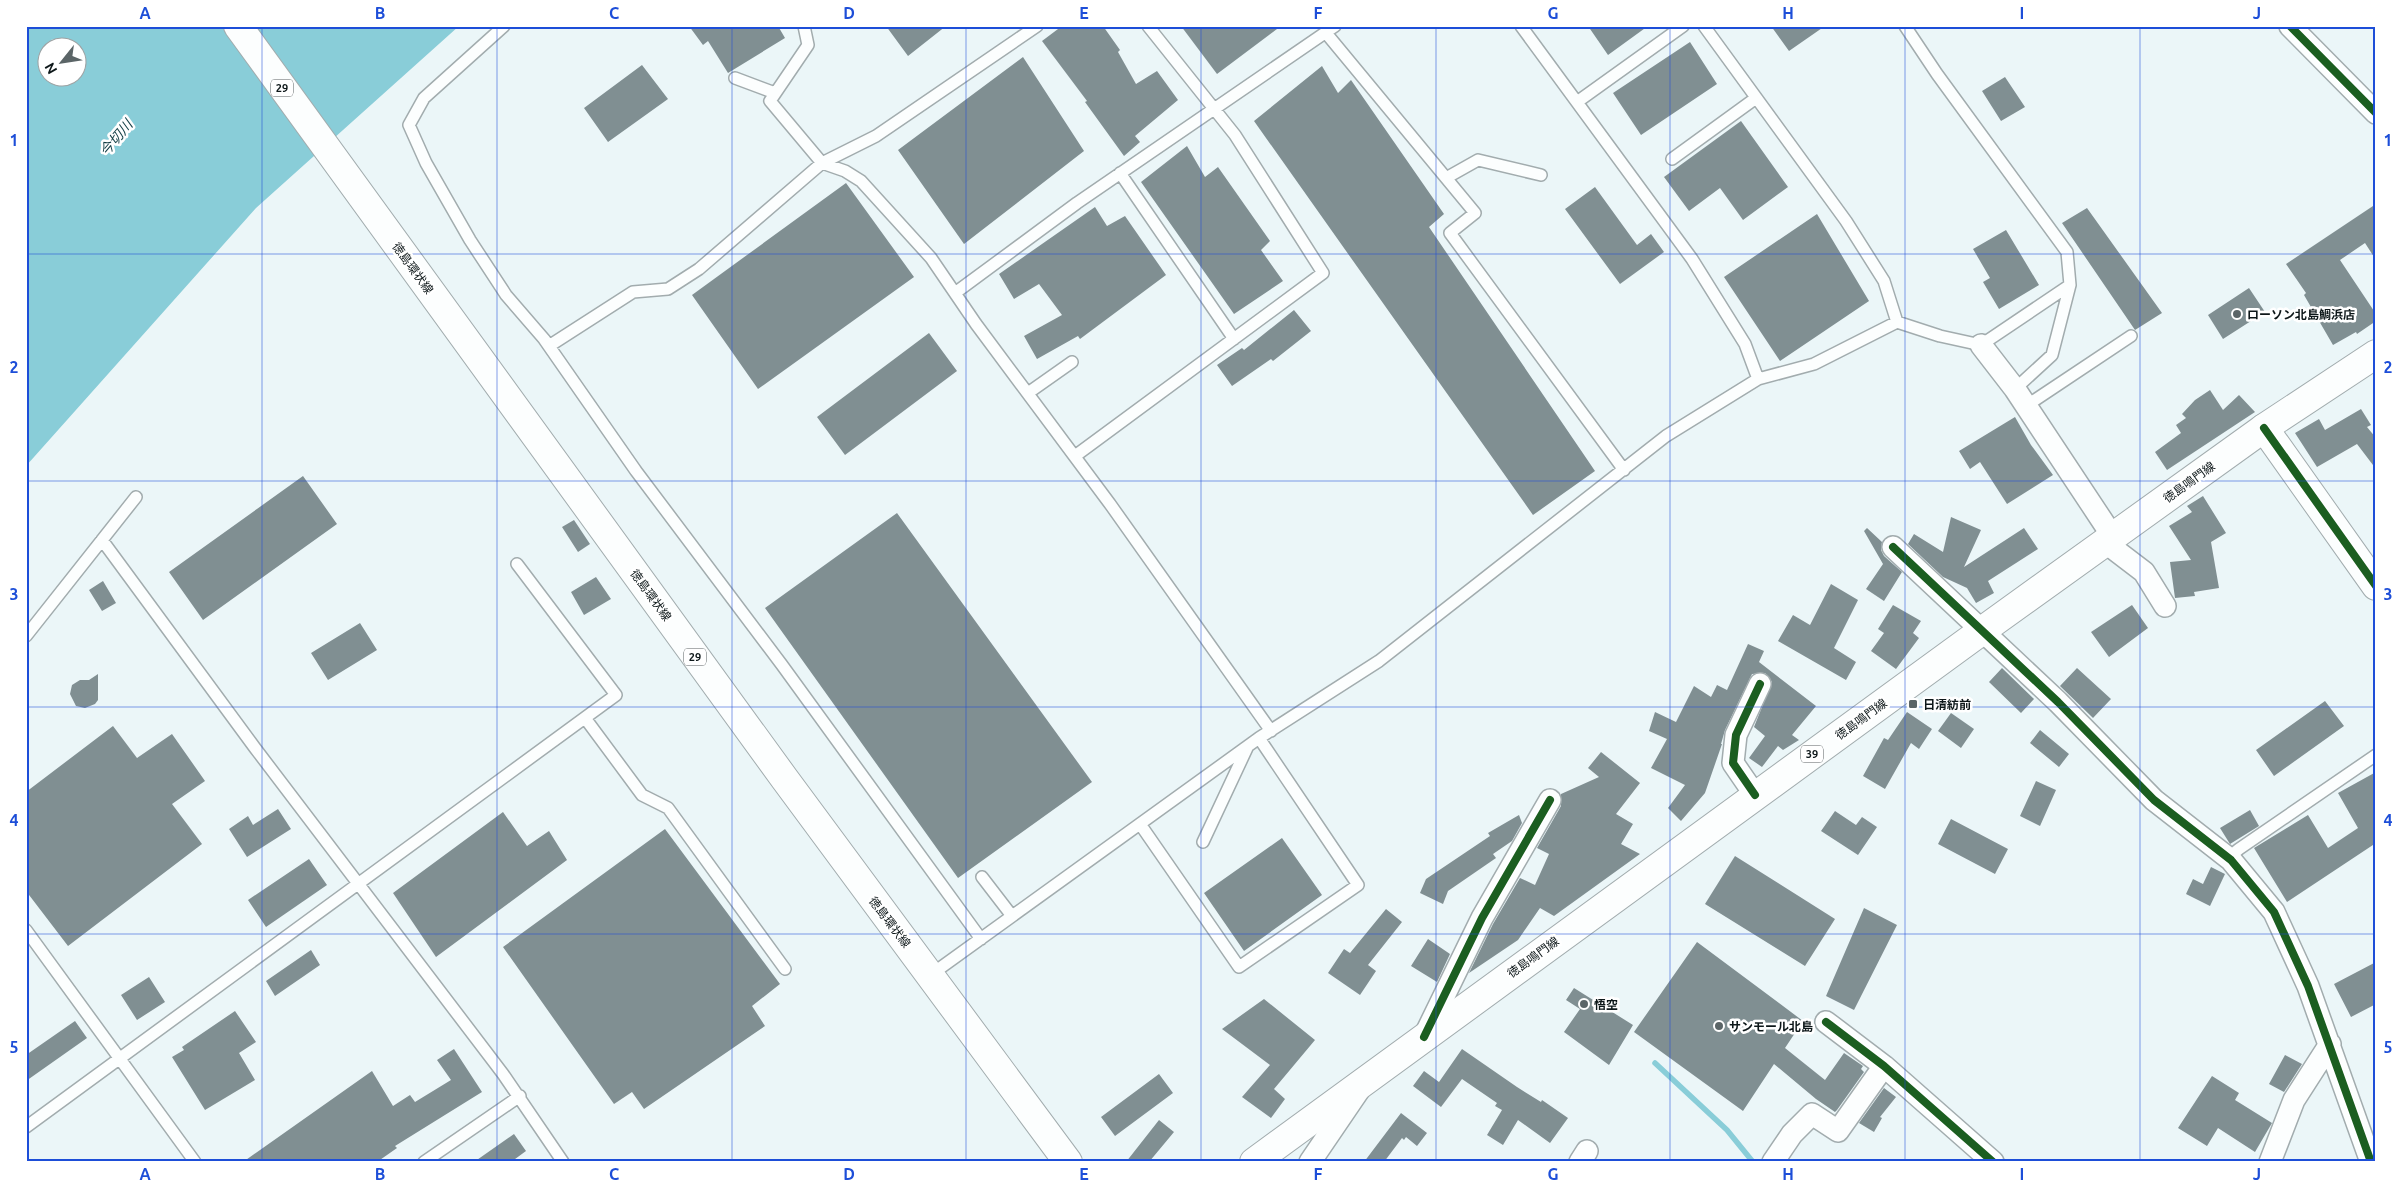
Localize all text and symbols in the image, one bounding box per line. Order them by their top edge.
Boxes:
text: A [139,4,151,22]
text: B [375,4,385,22]
text: C [609,4,619,22]
text: D [843,4,855,22]
text: E [1079,4,1089,22]
text: F [1314,4,1323,22]
text: G [1547,4,1559,22]
text: H [1782,4,1794,22]
text: I [2020,4,2024,22]
text: J [2253,4,2261,22]
north arrow [38,38,88,88]
text: N [41,60,60,77]
road number: 29 [271,80,293,96]
water label: 今切川 [96,115,137,159]
text: 1 [9,131,19,149]
text: 1 [2383,131,2393,149]
street label: 徳島環状線 [390,240,436,296]
marker: ローソン北島鯛浜店 [2231,308,2243,320]
place label: ローソン北島鯛浜店 [2247,308,2355,321]
text: 2 [9,358,19,376]
text: 2 [2383,358,2393,376]
street label: 徳島鳴門線 [2161,459,2217,505]
street label: 徳島環状線 [628,567,674,623]
text: 3 [9,585,19,603]
text: 3 [2383,585,2393,603]
road number: 29 [684,649,706,666]
street label: 徳島鳴門線 [1833,696,1889,742]
marker: 日清紡前 [1907,698,1919,710]
place label: 日清紡前 [1923,698,1971,711]
road number: 39 [1801,746,1823,762]
text: 4 [9,811,19,829]
text: 4 [2383,811,2393,829]
street label: 徳島環状線 [867,894,913,950]
street label: 徳島鳴門線 [1505,934,1561,980]
marker: 悟空 [1578,998,1590,1010]
place label: 悟空 [1594,998,1618,1011]
marker: サンモール北島 [1713,1020,1725,1032]
place label: サンモール北島 [1729,1020,1813,1033]
text: 5 [9,1038,19,1056]
text: 5 [2383,1038,2393,1056]
text: A [139,1165,151,1183]
text: B [375,1165,385,1183]
text: C [609,1165,619,1183]
text: D [843,1165,855,1183]
text: E [1079,1165,1089,1183]
text: F [1314,1165,1323,1183]
text: G [1547,1165,1559,1183]
text: H [1782,1165,1794,1183]
text: I [2020,1165,2024,1183]
text: J [2253,1165,2261,1183]

